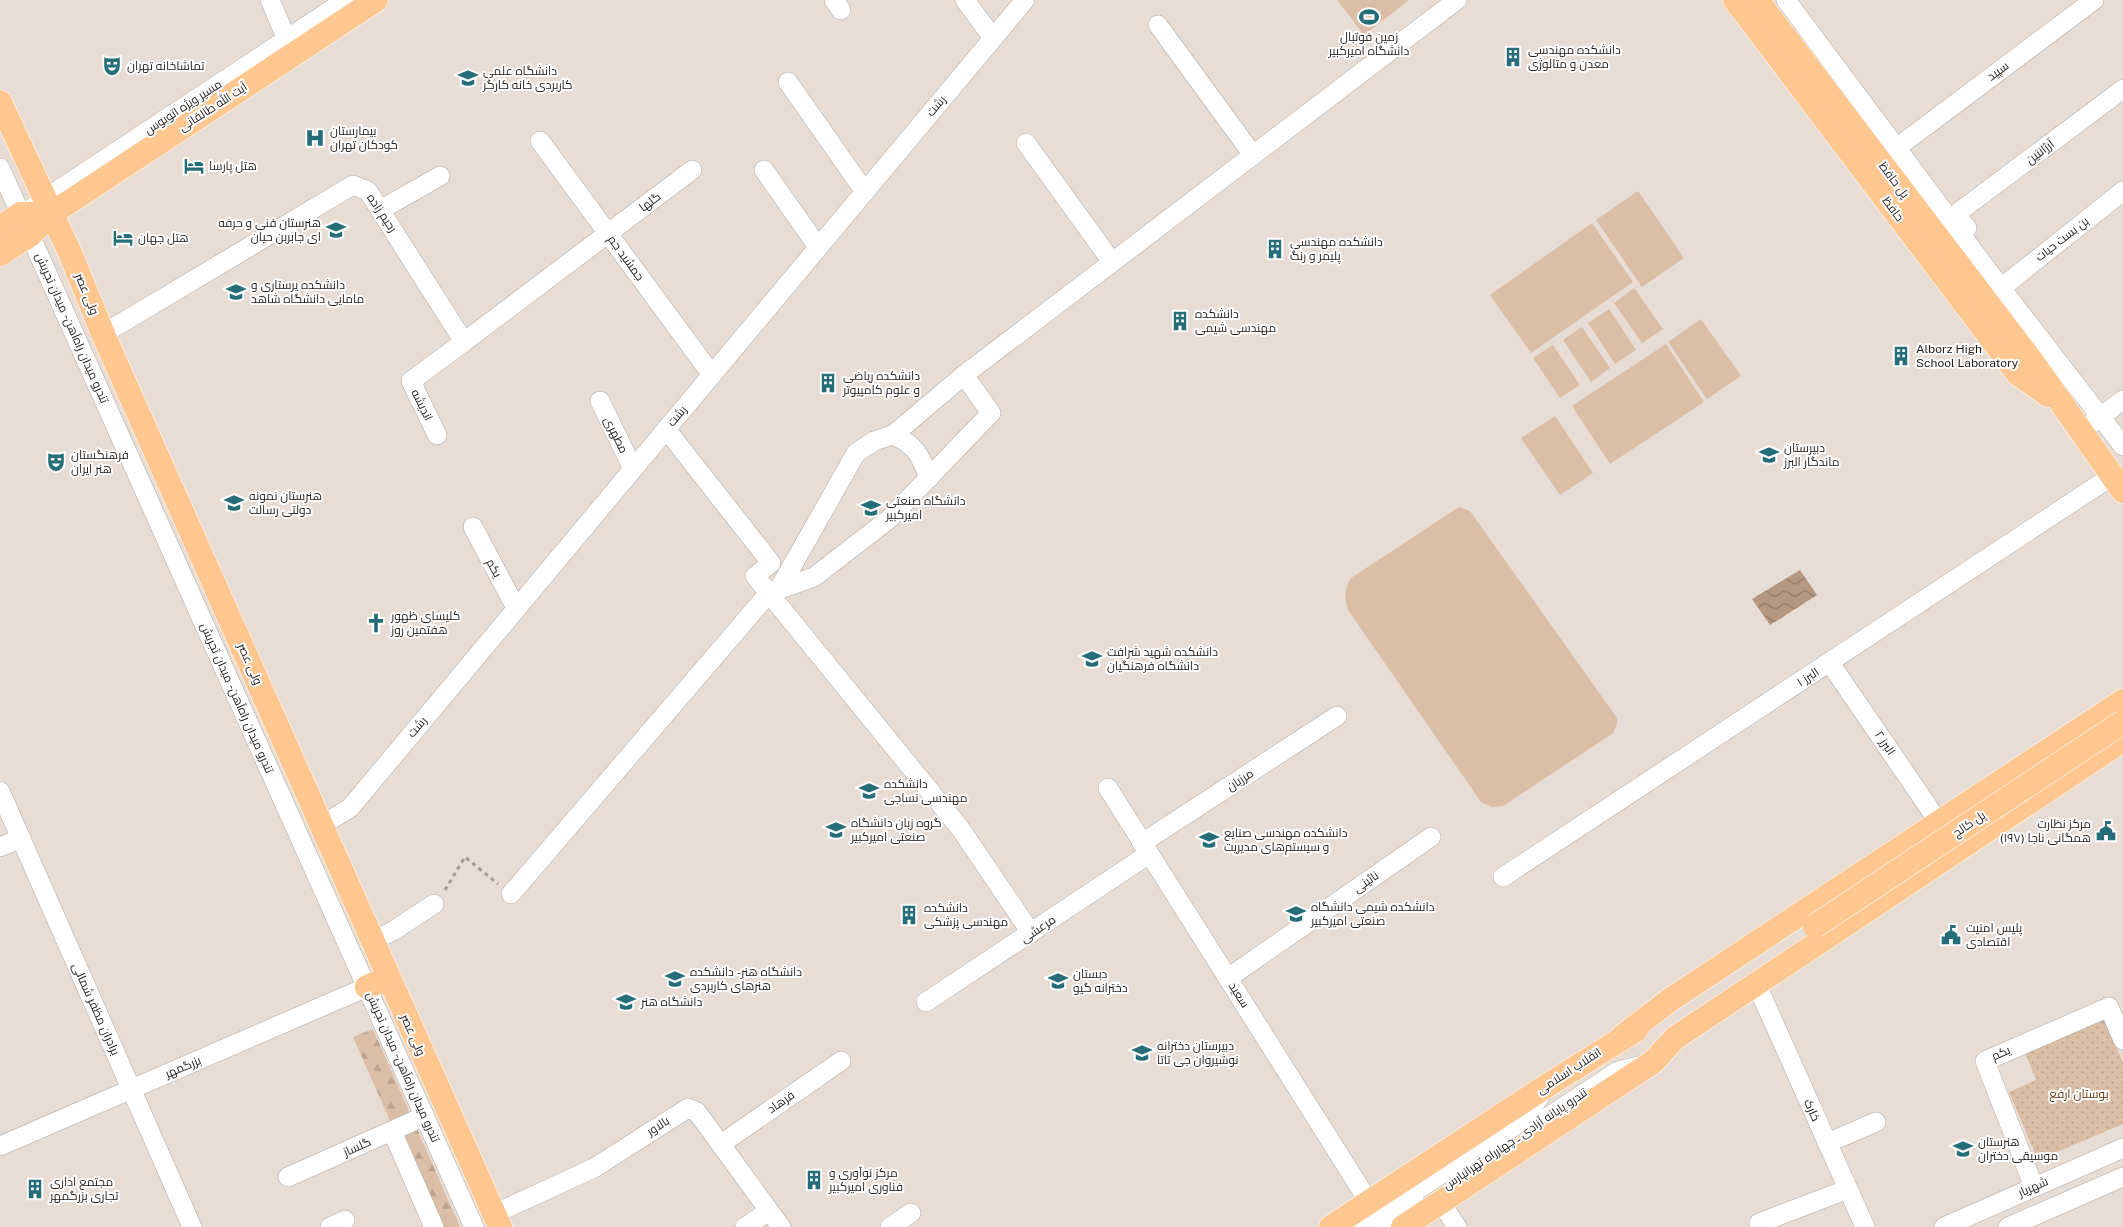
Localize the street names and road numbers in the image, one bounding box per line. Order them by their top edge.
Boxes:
street label: سپید [1984,58,2012,84]
street label: مسیر ویژه اتوبوس [142,77,224,137]
street label: آیت الله طالقانی [176,78,250,134]
street label: رشت [923,93,949,119]
street label: آرژانتین [2023,136,2057,167]
street label: پل حافظ [1874,159,1913,203]
street label: گلها [637,189,663,215]
street label: رحیم زاده [363,191,400,235]
street label: حافظ [1879,194,1907,224]
street label: بن بست حیات [2032,214,2092,264]
street label: جمشید جم [604,233,647,284]
street label: تندرو میدان راه‌آهن - میدان تجریش [32,251,112,406]
street label: ولی عصر [72,270,102,317]
street label: اندیشه [408,387,436,423]
street label: رشت [664,403,690,429]
street label: مطهری [601,414,631,456]
street label: یکم [482,556,505,581]
street label: تندرو میدان راه‌آهن - میدان تجریش [197,621,277,776]
street label: ولی عصر [234,640,265,687]
street label: البرز ۱ [1794,665,1822,689]
street label: رشت [404,714,430,740]
street label: البرز ۲ [1872,728,1898,758]
street label: مرزبان [1224,766,1256,794]
street label: پل کالج [1950,808,1990,842]
street label: نائینی [1351,868,1381,896]
street label: مرعشی [1018,912,1058,946]
street label: برادران مظفر شمالی [69,961,123,1057]
street label: سعید [1226,980,1252,1010]
street label: تندرو میدان راه‌آهن - میدان تجریش [363,990,443,1145]
street label: ولی عصر [397,1011,428,1058]
street label: یکم [1990,1043,2014,1064]
street label: انقلاب اسلامی [1534,1045,1604,1097]
street label: بزرگمهر [162,1053,203,1081]
street label: تندرو پایانه آزادی ـ چهارراه تهرانپارس [1440,1085,1591,1194]
street label: فرهاد [765,1088,797,1116]
street label: خارک [1801,1097,1823,1123]
street label: بالاور [643,1114,672,1139]
street label: گلساز [340,1135,373,1160]
street label: شهریار [2015,1174,2050,1200]

